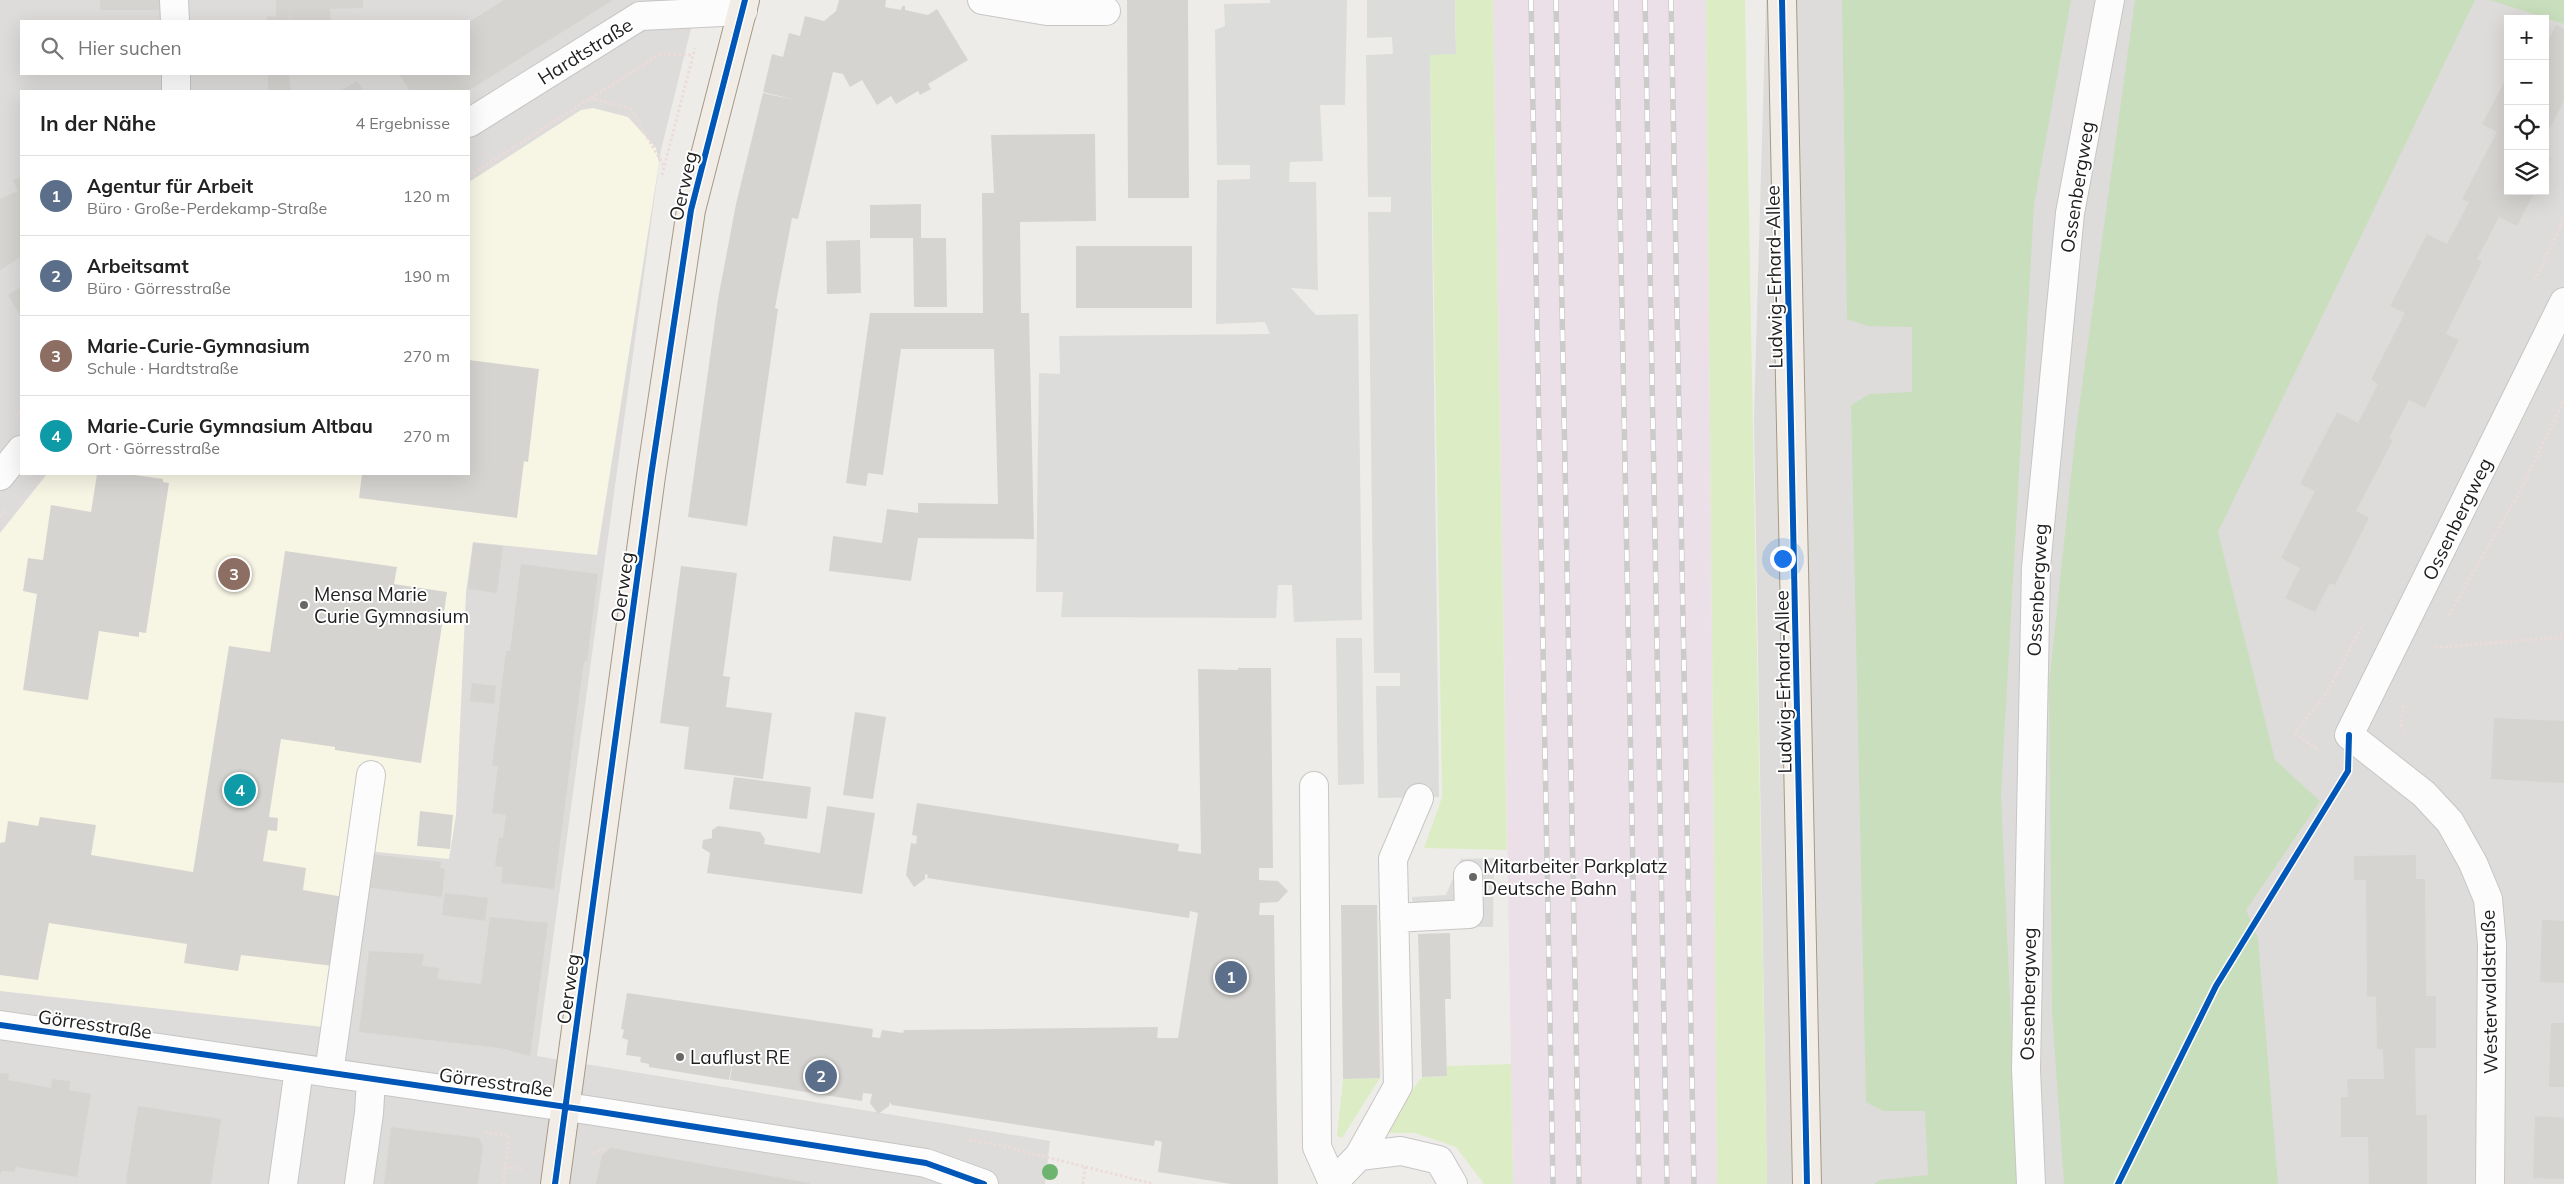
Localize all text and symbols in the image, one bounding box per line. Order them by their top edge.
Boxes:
street label: Hardtstraße [533,12,637,90]
map controls [2504,15,2549,195]
button: + [2504,15,2549,60]
search box [20,20,470,75]
icon: search [38,34,66,62]
text: Hier suchen [78,36,182,60]
button: − [2504,60,2549,105]
button: locate [2504,105,2549,150]
text: In der Nähe [40,110,156,136]
text: 4 Ergebnisse [355,113,450,133]
street label: Ossenbergweg [2055,119,2099,255]
street label: Oerweg [663,149,703,223]
button: layers [2504,150,2549,195]
text: Agentur für Arbeit [87,174,253,198]
street label: Ludwig-Erhard-Allee [1760,185,1788,369]
text: 1 [51,186,61,206]
text: 120 m [403,186,450,206]
text: Büro · Große-Perdekamp-Straße [87,198,327,218]
text: Arbeitsamt [87,254,189,278]
text: 2 [51,266,61,286]
text: 190 m [403,266,450,286]
text: Büro · Görresstraße [87,278,231,298]
text: Marie-Curie-Gymnasium [87,334,310,358]
text: 3 [51,346,61,366]
text: 270 m [403,346,450,366]
text: Schule · Hardtstraße [87,358,238,378]
text: Marie-Curie Gymnasium Altbau [87,414,373,438]
text: 4 [51,426,61,446]
text: 270 m [403,426,450,446]
text: Ort · Görresstraße [87,438,220,458]
street label: Ossenbergweg [2417,454,2497,584]
street label: Ossenbergweg [2022,523,2052,657]
your location [1770,546,1796,572]
street label: Oerweg [605,550,639,624]
pin: 3 [218,555,250,593]
place label: Mensa Marie Curie Gymnasium [314,582,469,628]
street label: Ludwig-Erhard-Allee [1769,590,1797,774]
marker: Mensa Marie Curie Gymnasium [298,599,310,611]
pin: 4 [224,771,256,809]
place label: Mitarbeiter Parkplatz Deutsche Bahn [1483,854,1668,900]
marker: Mitarbeiter Parkplatz Deutsche Bahn [1467,871,1479,883]
street label: Westerwaldstraße [2476,910,2502,1074]
street label: Ossenbergweg [2015,927,2041,1061]
street label: Oerweg [551,952,585,1026]
pin: 1 [1215,958,1247,996]
street label: Görresstraße [37,1004,153,1044]
place label: Lauflust RE [690,1045,790,1069]
marker: Lauflust RE [674,1051,686,1063]
pin: 2 [805,1057,837,1095]
street label: Görresstraße [438,1062,554,1102]

